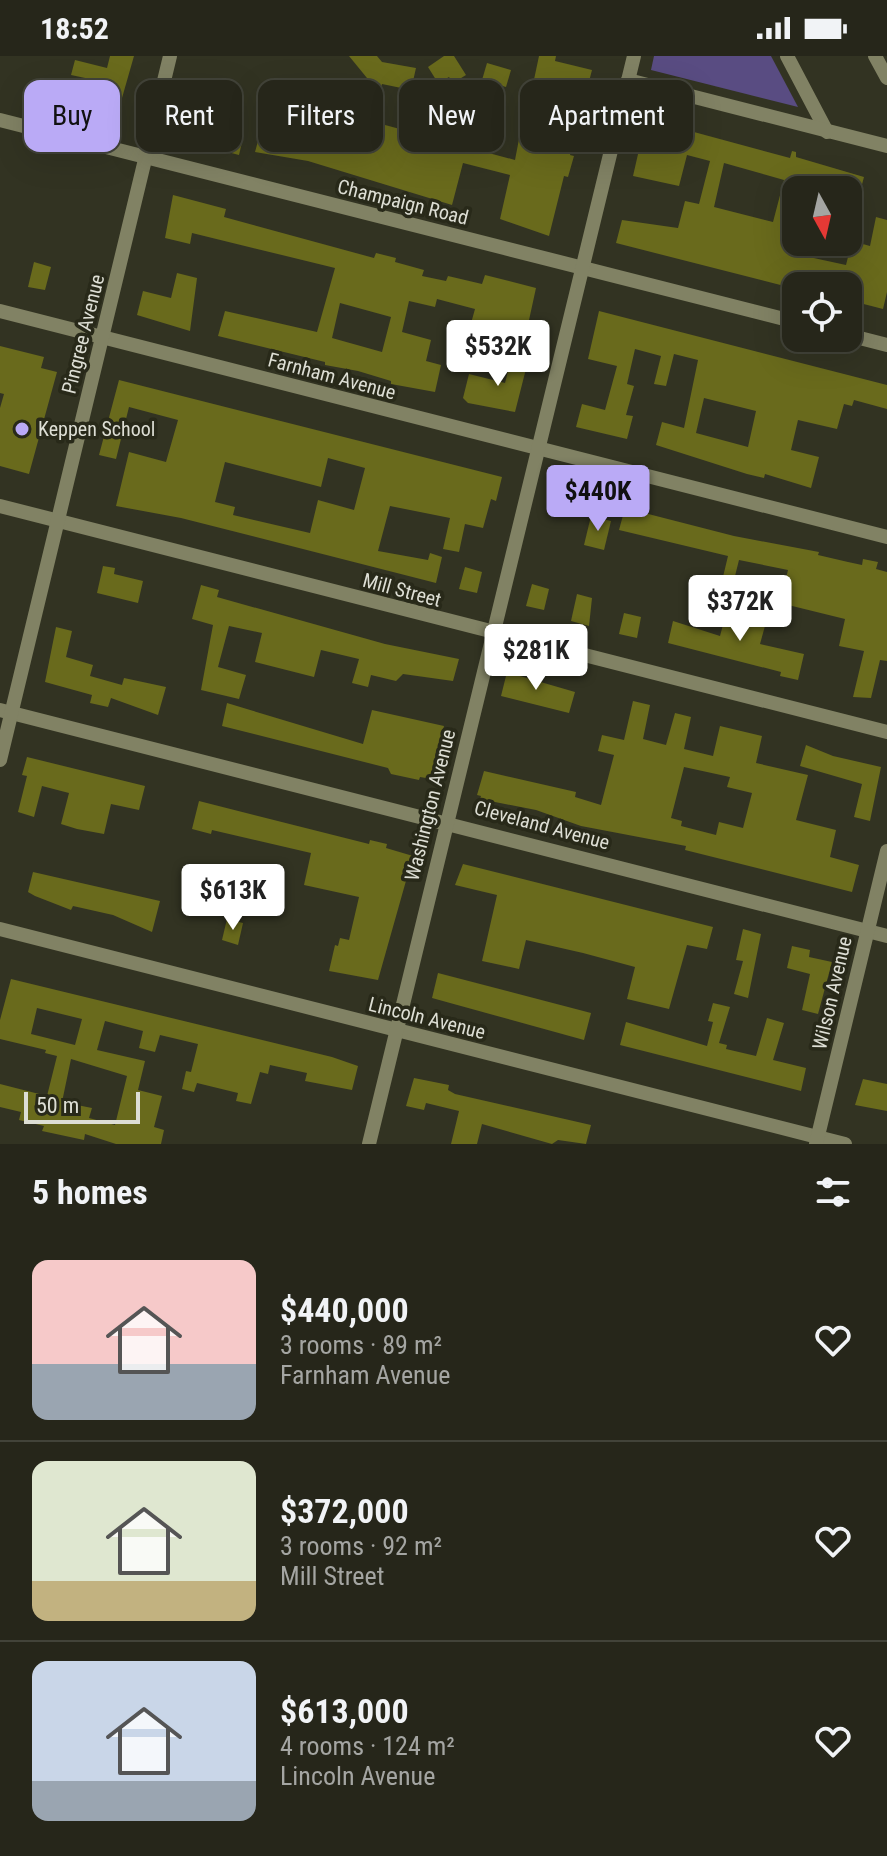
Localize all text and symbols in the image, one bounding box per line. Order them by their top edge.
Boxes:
text: 18:52 [40,11,109,46]
chip: Buy [24,80,120,152]
chip: Rent [136,80,242,152]
chip: Filters [258,80,383,152]
chip: New [399,80,504,152]
chip: Apartment [520,80,693,152]
street label: Champaign Road [335,174,471,230]
north arrow [782,176,862,256]
map controls [782,176,862,352]
street label: Pingree Avenue [57,272,109,396]
button: locate [782,272,862,352]
pin: $532K [442,320,554,388]
text: $532K [465,331,531,361]
street label: Farnham Avenue [266,347,398,405]
place label: Keppen School [38,417,155,441]
marker: Keppen School [13,420,31,438]
pin: $440K [542,465,654,533]
text: $440K [565,476,631,506]
street label: Mill Street [360,568,444,612]
pin: $372K [684,575,796,643]
text: $372K [707,586,773,616]
pin: $281K [480,624,592,692]
text: $281K [503,635,569,665]
street label: Washington Avenue [400,727,460,883]
street label: Cleveland Avenue [472,795,612,855]
pin: $613K [177,864,289,932]
text: $613K [200,875,266,905]
street label: Wilson Avenue [807,934,857,1052]
street label: Lincoln Avenue [366,992,488,1044]
scale bar [24,1088,140,1124]
text: 50 m [36,1093,79,1118]
icon: filters [811,1170,855,1214]
text: 5 homes [32,1172,148,1212]
text: $440,000 [280,1290,409,1330]
icon: home [96,1292,192,1388]
icon: heart [811,1318,855,1362]
text: 3 rooms · 89 m² [280,1330,442,1360]
text: Farnham Avenue [280,1360,450,1390]
text: $372,000 [280,1491,409,1531]
icon: home [96,1493,192,1589]
icon: heart [811,1519,855,1563]
text: 3 rooms · 92 m² [280,1531,442,1561]
text: Mill Street [280,1561,384,1591]
text: $613,000 [280,1691,409,1731]
icon: home [96,1693,192,1789]
icon: heart [811,1719,855,1763]
text: 4 rooms · 124 m² [280,1731,455,1761]
text: Lincoln Avenue [280,1761,435,1791]

